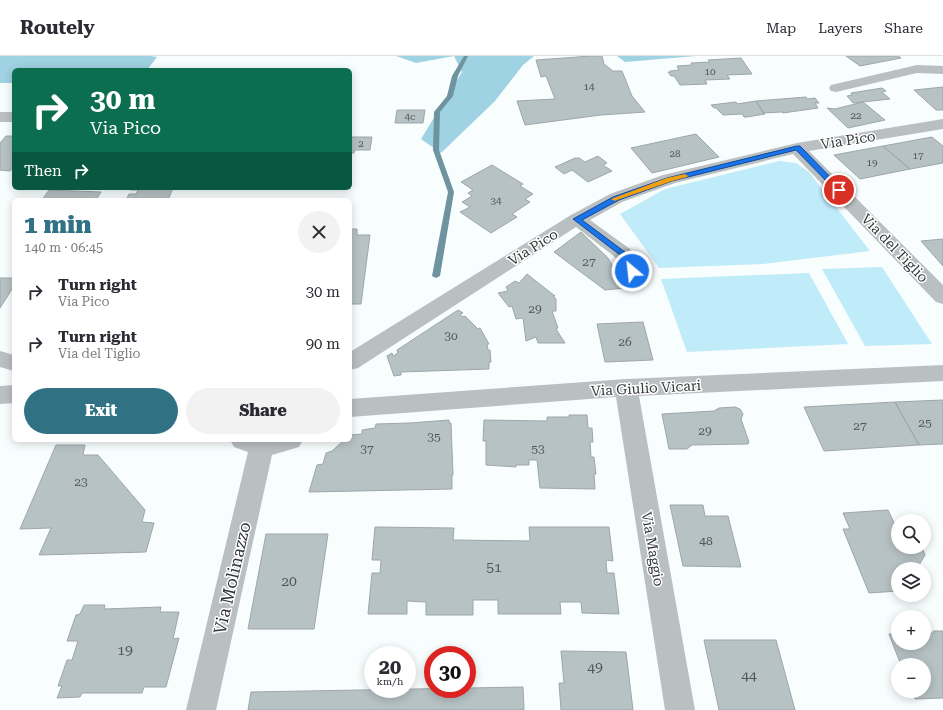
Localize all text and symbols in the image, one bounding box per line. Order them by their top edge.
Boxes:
text: Routely [20,16,95,39]
text: Map [766,20,796,36]
text: Layers [818,20,862,36]
text: Share [884,20,923,36]
house number: 10 [704,66,716,77]
house number: 14 [583,81,595,92]
text: 30 m [90,83,155,116]
icon: right [24,84,76,136]
house number: 22 [850,110,862,121]
house number: 4c [404,111,416,122]
text: Via Pico [90,117,161,138]
street label: Via Pico [819,128,877,152]
house number: 2 [358,138,364,149]
house number: 28 [669,148,681,159]
house number: 17 [912,150,924,161]
house number: 19 [866,157,878,168]
icon: right [70,160,92,182]
text: Then [24,162,62,180]
pin [822,173,856,207]
icon: arrive [828,179,850,201]
house number: 34 [490,195,502,206]
street label: Via del Tiglio [858,210,932,286]
text: 1 min [24,211,91,239]
button: close [298,211,340,253]
street label: Via Pico [505,226,561,268]
text: 140 m · 06:45 [24,240,103,255]
position arrow [611,250,653,292]
house number: 27 [582,255,596,269]
text: Turn right [58,276,137,294]
icon: right [24,281,46,303]
text: 30 m [306,283,340,301]
text: Via Pico [58,294,109,309]
house number: 29 [528,302,542,316]
text: Turn right [58,328,137,346]
house number: 30 [444,329,458,343]
icon: right [24,333,46,355]
text: 90 m [306,335,340,353]
house number: 26 [618,335,632,349]
text: Via del Tiglio [58,346,141,361]
street label: Via Giulio Vicari [591,377,702,399]
button: Exit [24,388,178,434]
button: Share [186,388,340,434]
house number: 25 [918,416,932,430]
house number: 27 [853,419,867,433]
house number: 29 [698,424,712,438]
house number: 35 [427,430,441,444]
house number: 37 [360,442,374,456]
house number: 53 [531,442,545,456]
house number: 23 [74,475,88,489]
street label: Via Maggio [639,511,667,587]
map controls [891,514,931,698]
button: search [891,514,931,554]
street label: Via Molinazzo [209,520,255,636]
house number: 48 [699,534,713,548]
house number: 51 [486,559,502,575]
button: layers [891,562,931,602]
house number: 20 [281,573,297,589]
button: + [891,610,931,650]
house number: 19 [117,642,133,658]
speed limit sign: 30 [424,646,476,698]
text: 20 [379,655,401,679]
button: − [891,658,931,698]
house number: 49 [587,659,603,675]
house number: 44 [741,667,757,683]
text: km/h [377,676,403,687]

